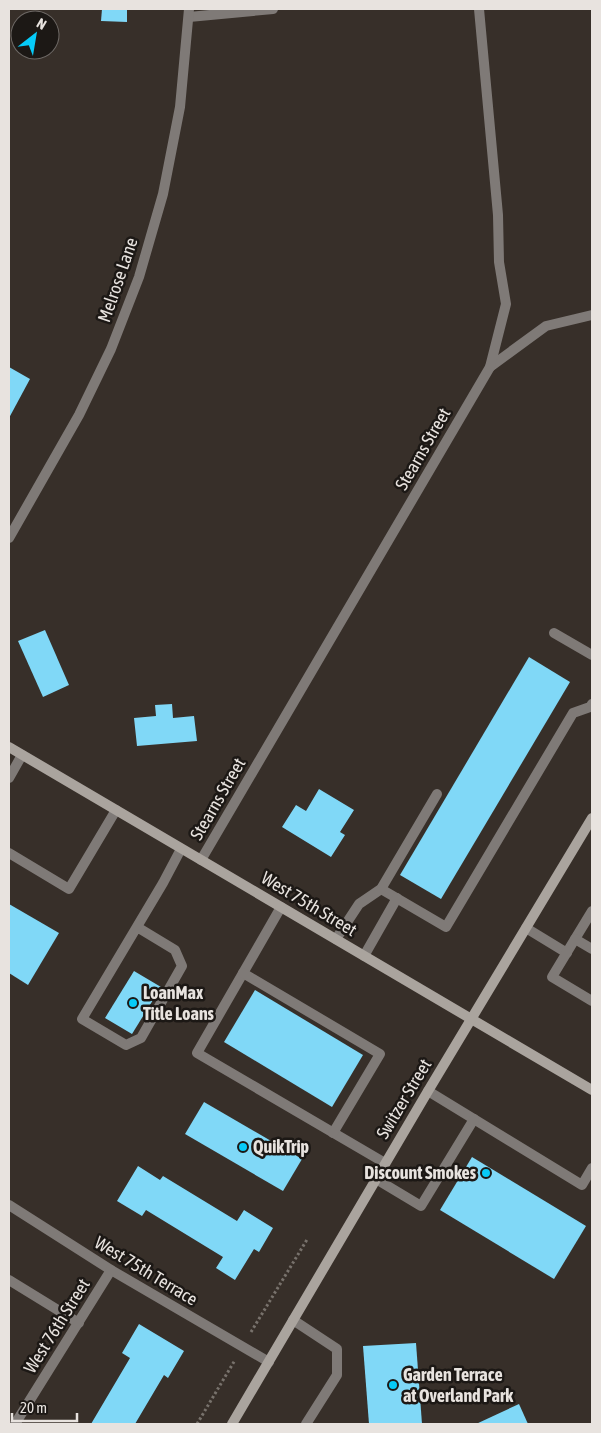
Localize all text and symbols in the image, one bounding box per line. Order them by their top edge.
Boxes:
north arrow [10,10,60,60]
text: N [34,15,49,33]
street label: Melrose Lane [93,235,142,325]
street label: Stearns Street [391,404,455,494]
street label: Stearns Street [186,754,250,844]
street label: West 75th Street [258,867,361,940]
place label: LoanMax Title Loans [143,982,215,1024]
marker: LoanMax Title Loans [127,997,139,1009]
street label: Switzer Street [372,1055,436,1142]
place label: QuikTrip [253,1136,309,1157]
marker: QuikTrip [237,1141,249,1153]
place label: Discount Smokes [364,1162,477,1183]
marker: Discount Smokes [480,1167,492,1179]
street label: West 75th Terrace [91,1232,202,1310]
street label: West 76th Street [19,1275,94,1377]
place label: Garden Terrace at Overland Park [403,1364,514,1406]
marker: Garden Terrace at Overland Park [387,1379,399,1391]
scale bar [12,1390,78,1422]
text: 20 m [20,1399,47,1416]

